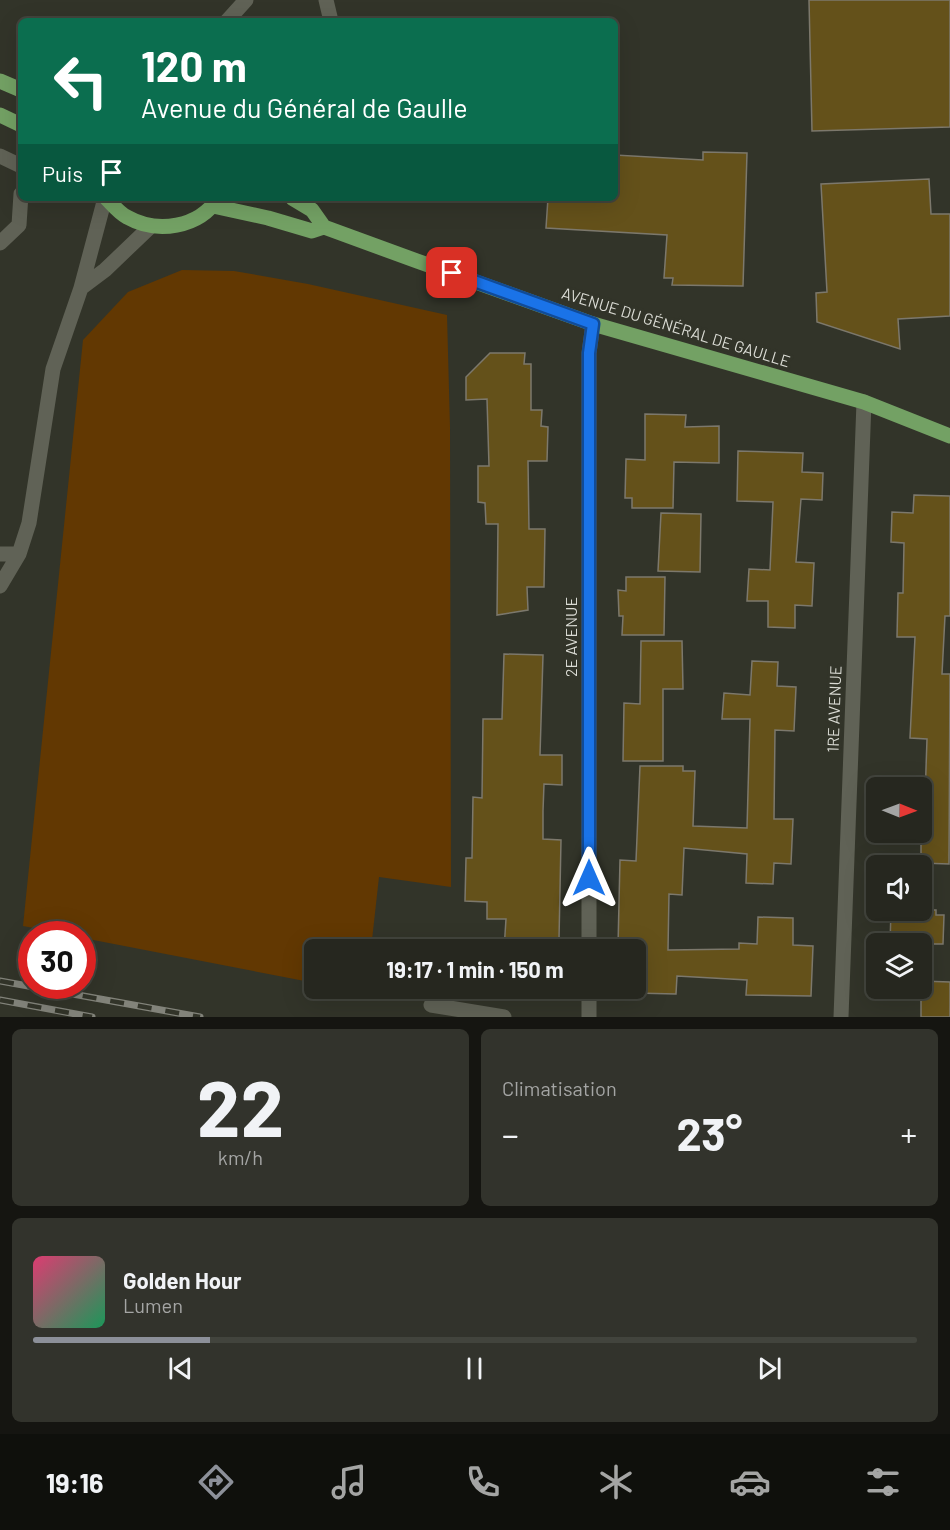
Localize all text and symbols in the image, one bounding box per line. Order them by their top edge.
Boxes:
text: 120 m [141,40,247,90]
icon: left [42,42,120,120]
text: Avenue du Général de Gaulle [141,91,468,123]
icon: arrive [95,156,128,189]
text: Puis [42,160,83,186]
pin [426,247,477,298]
icon: arrive [435,256,468,289]
street label: AVENUE DU GÉNÉRAL DE GAULLE [560,283,793,370]
street label: 2E AVENUE [561,597,580,677]
street label: 1RE AVENUE [822,665,845,753]
north arrow [866,777,932,843]
map controls [866,777,932,999]
position arrow [557,846,621,910]
button: sound [866,855,932,921]
speed limit sign: 30 [18,921,96,999]
button: layers [866,933,932,999]
text: 19:17 · 1 min · 150 m [386,956,564,982]
text: 22 [197,1059,284,1153]
text: Climatisation [502,1076,617,1100]
text: 23° [677,1106,742,1160]
text: − [502,1114,519,1154]
text: + [900,1114,917,1154]
text: km/h [218,1145,263,1169]
text: Golden Hour [123,1267,241,1293]
text: Lumen [123,1293,183,1317]
icon: previous [164,1352,197,1385]
icon: pause [458,1352,491,1385]
icon: next [753,1352,786,1385]
icon: directions [195,1461,237,1503]
icon: music [328,1461,370,1503]
icon: phone [462,1461,504,1503]
icon: climate [595,1461,637,1503]
icon: car [729,1461,771,1503]
icon: filters [862,1461,904,1503]
text: 19:16 [46,1466,104,1498]

